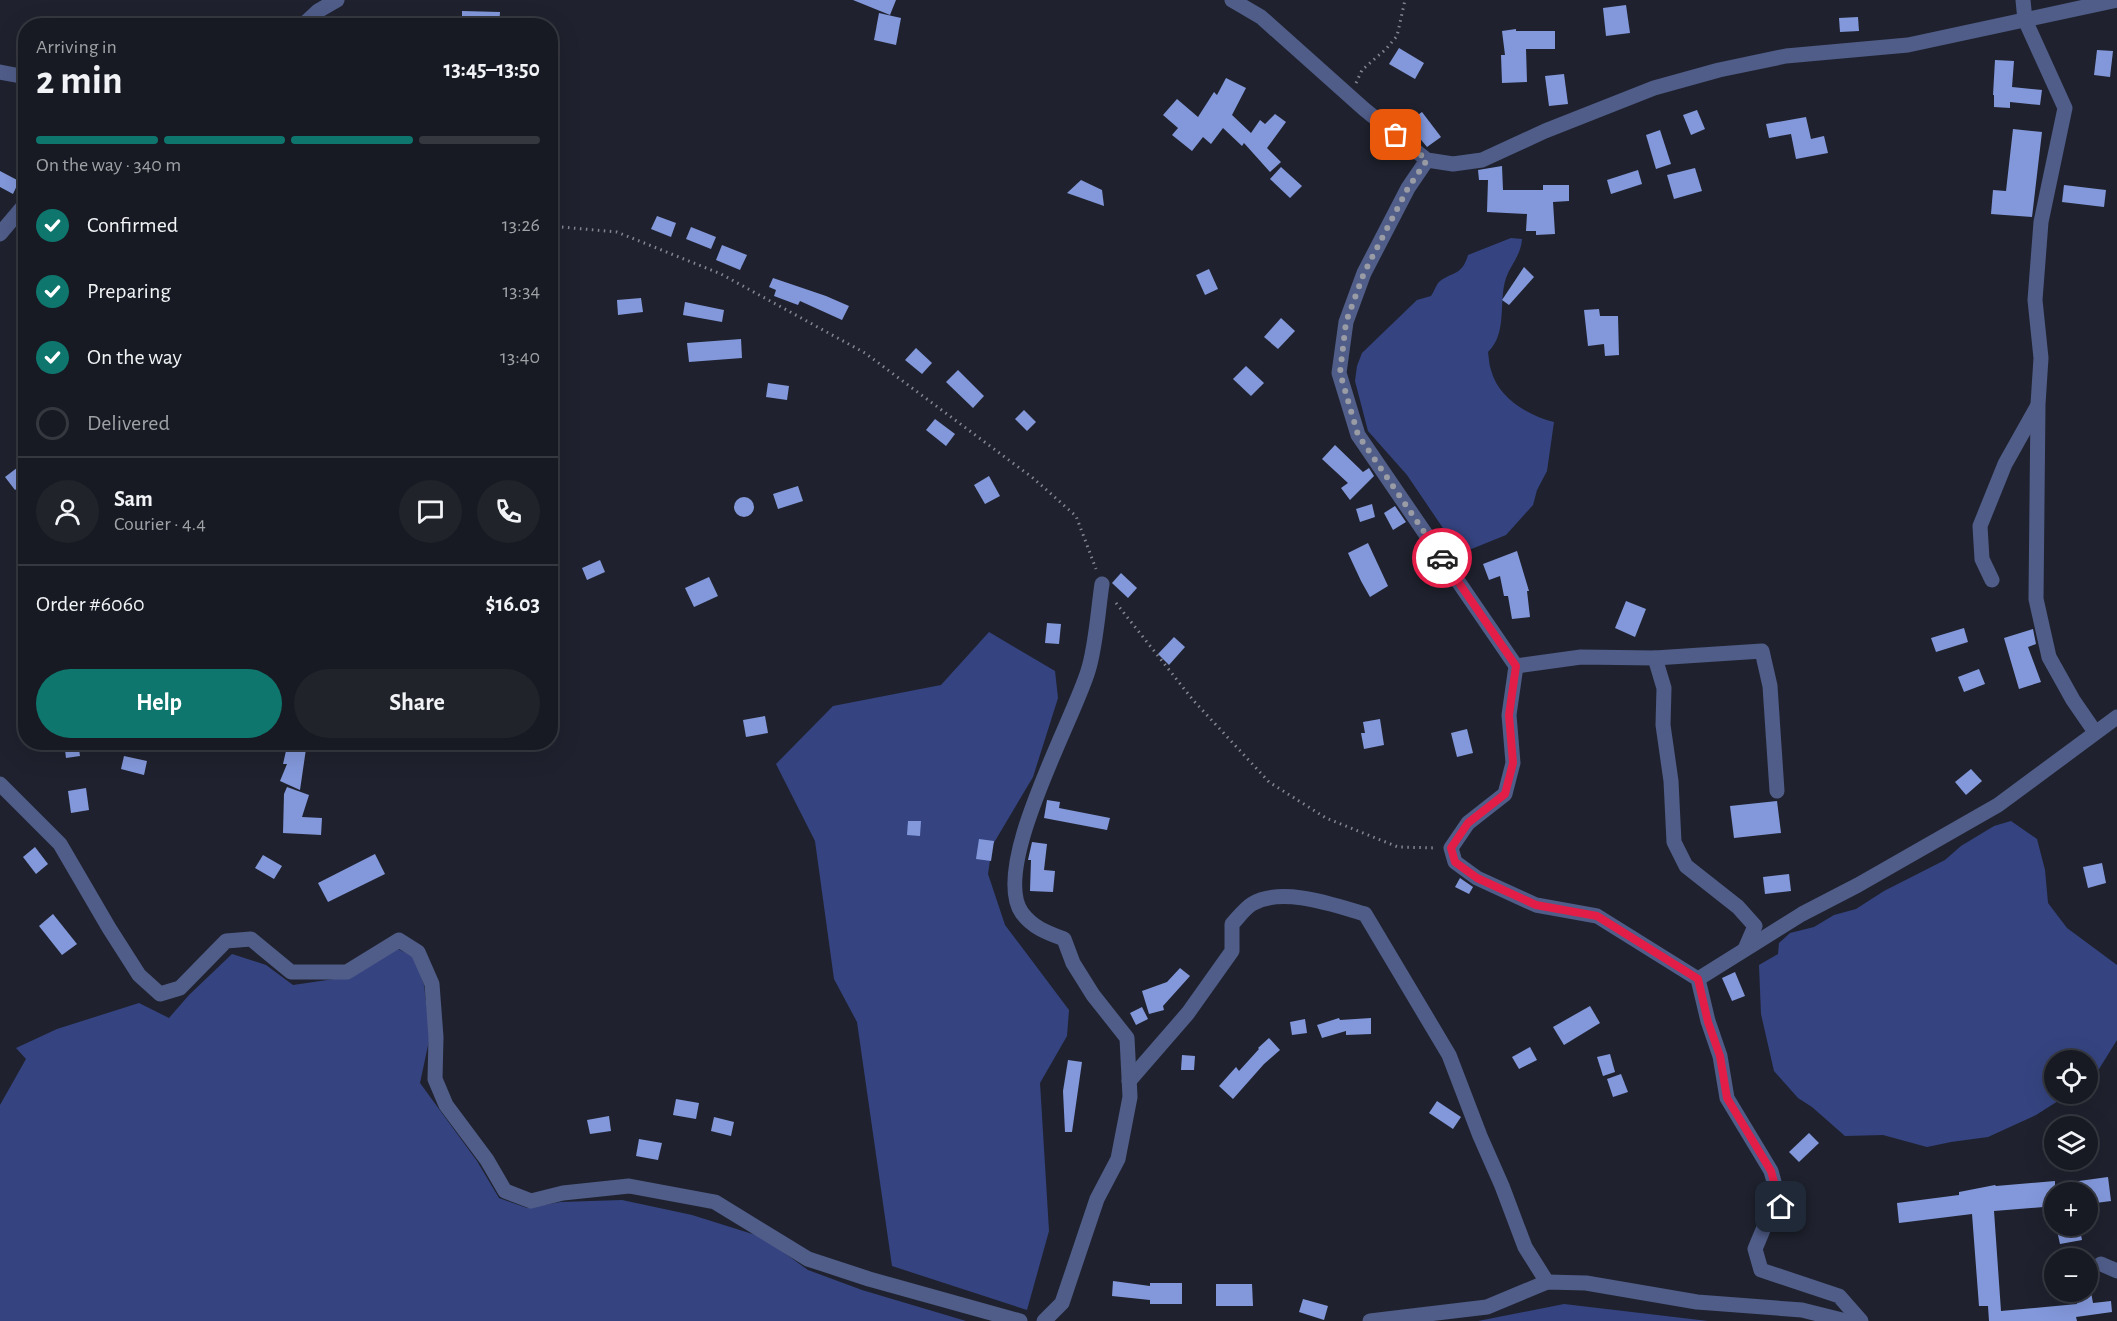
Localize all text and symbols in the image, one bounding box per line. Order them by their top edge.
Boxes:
text: Arriving in [36,37,117,57]
text: 13:45–13:50 [443,58,540,80]
text: 2 min [36,62,123,101]
pin [1370,109,1421,160]
icon: bag [1379,118,1412,151]
text: On the way · 340 m [36,155,181,175]
icon: check [36,209,69,242]
text: Confirmed [87,214,178,236]
text: 13:26 [502,215,540,235]
icon: check [36,275,69,308]
text: Preparing [87,280,171,302]
text: 13:34 [502,281,540,301]
icon: check [36,341,69,374]
text: On the way [87,346,182,368]
text: 13:40 [500,347,540,367]
text: Delivered [87,412,170,434]
button: person [36,480,99,543]
button: chat [399,480,462,543]
button: phone [477,480,540,543]
text: Sam [114,488,153,510]
text: Courier · 4.4 [114,514,206,534]
courier [1412,528,1472,588]
icon: car [1426,542,1459,575]
text: Order #6060 [36,593,145,615]
text: $16.03 [486,593,540,615]
button: Help [36,669,282,738]
button: Share [294,669,540,738]
map controls [2044,1050,2098,1302]
button: locate [2044,1050,2098,1104]
button: layers [2044,1116,2098,1170]
pin [1755,1181,1806,1232]
button: + [2044,1182,2098,1236]
icon: home [1764,1190,1797,1223]
button: − [2044,1248,2098,1302]

